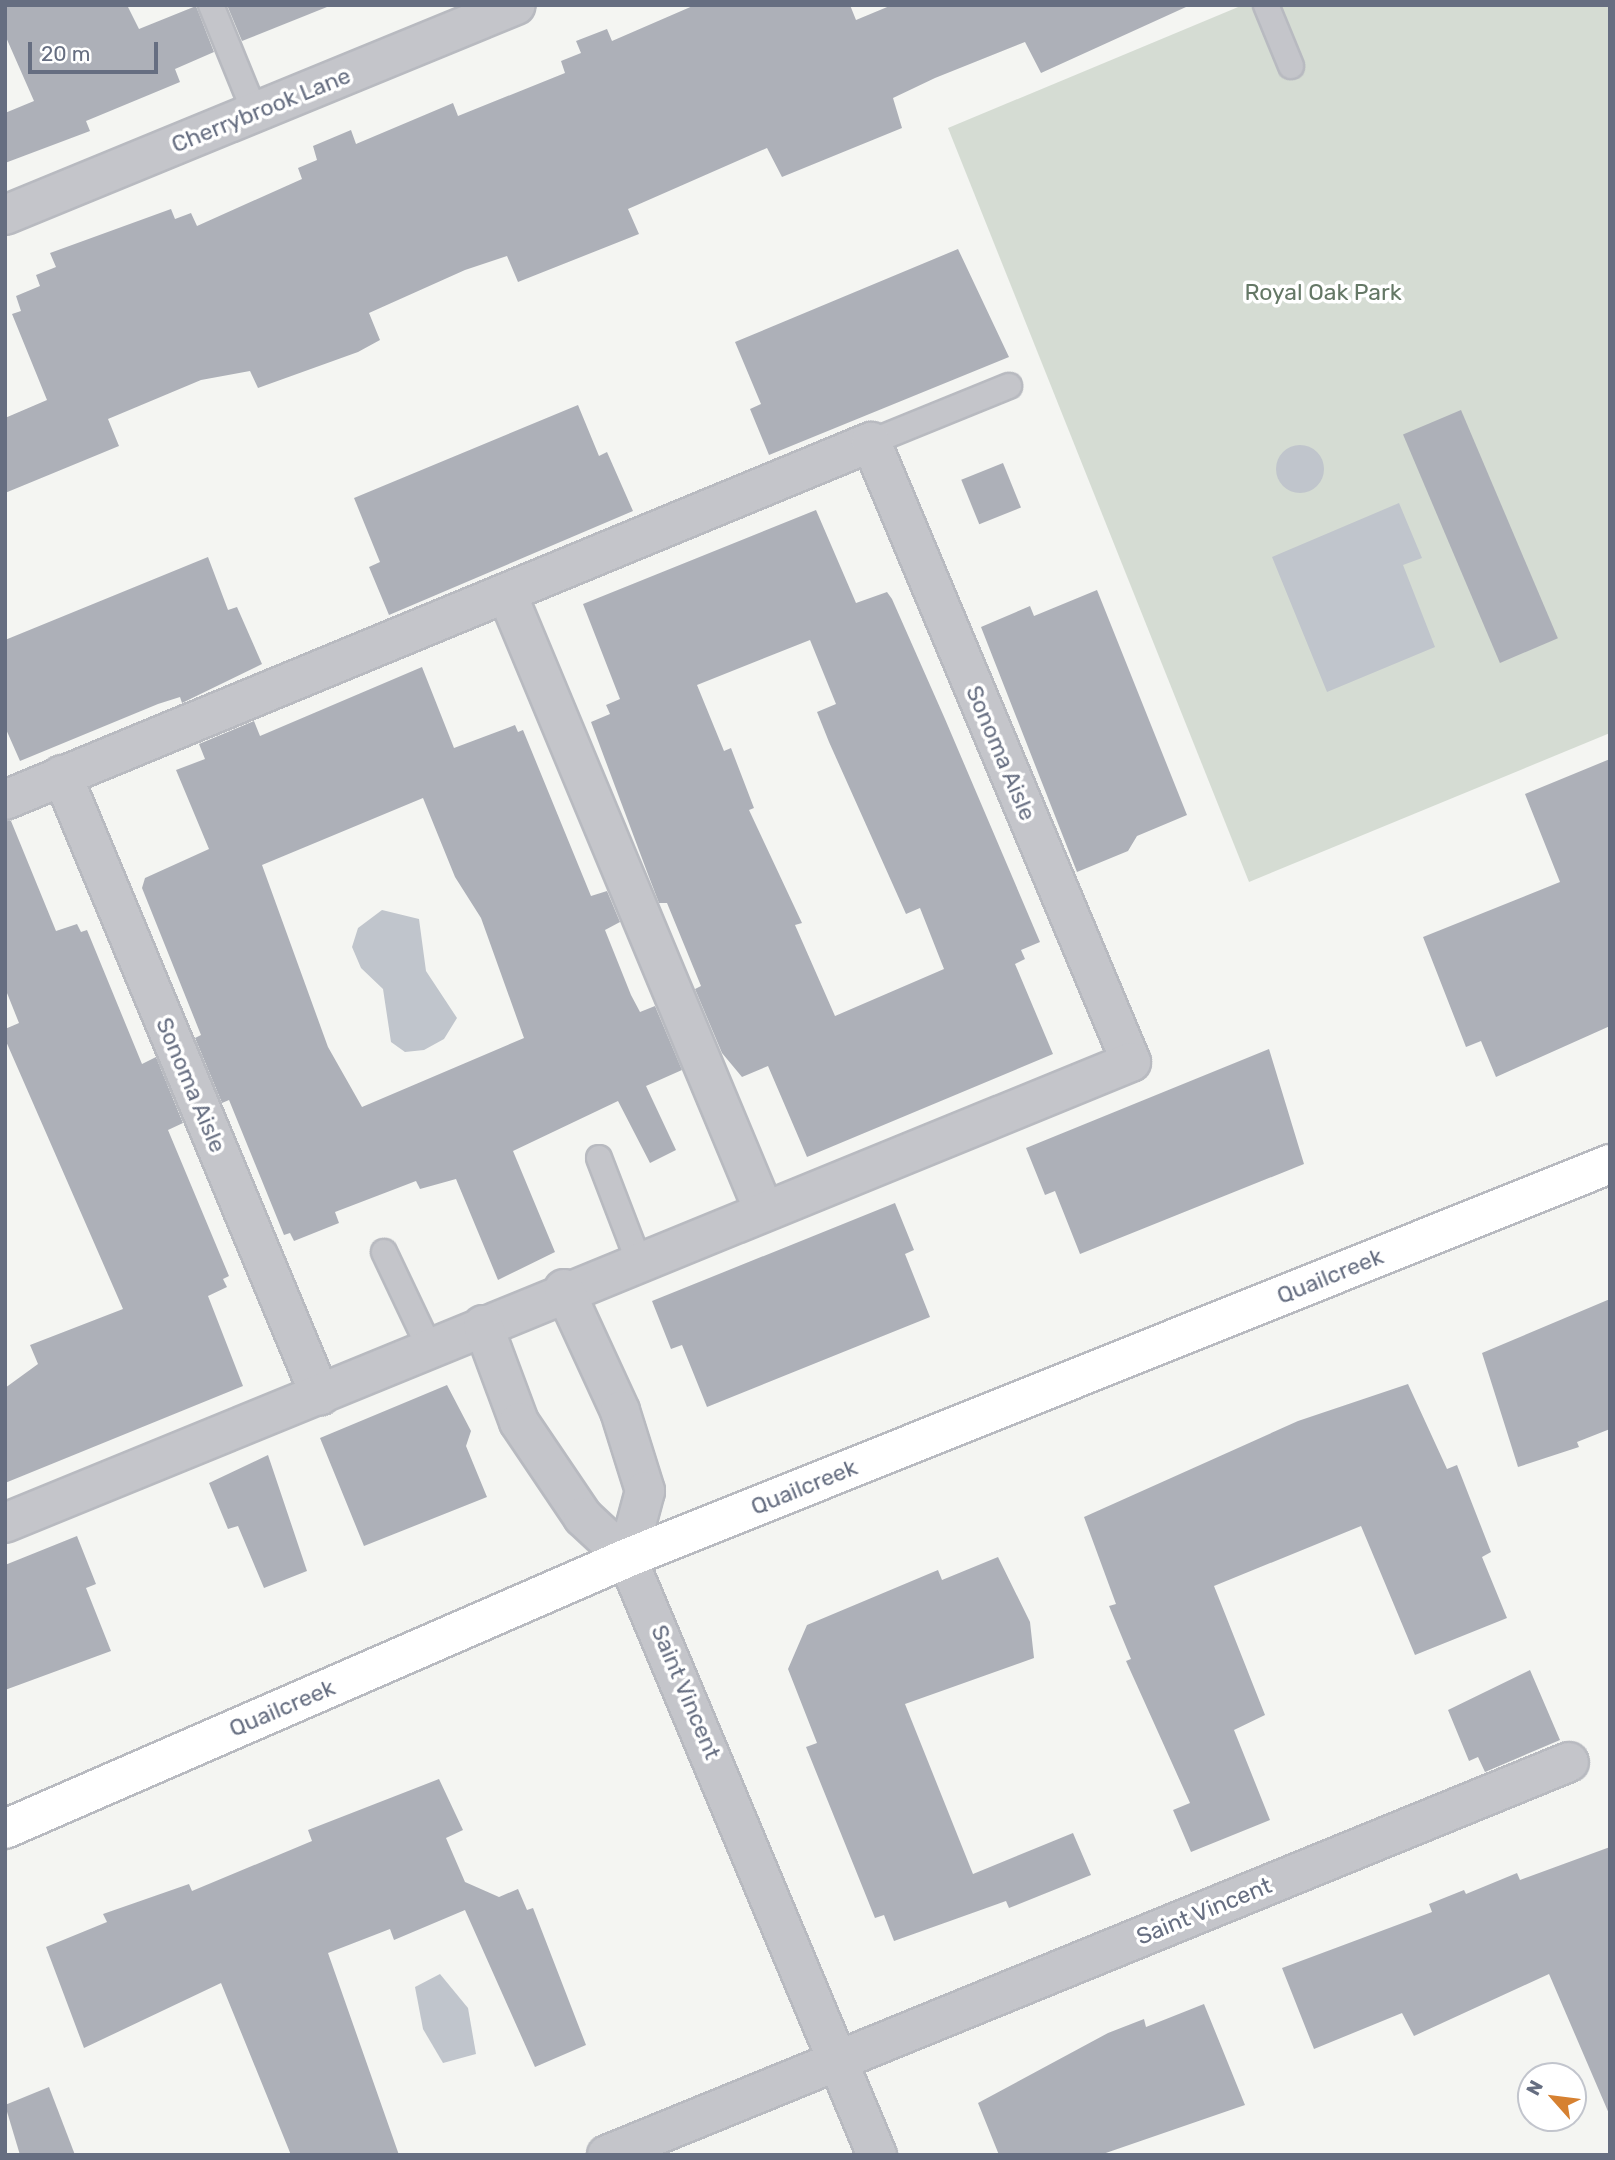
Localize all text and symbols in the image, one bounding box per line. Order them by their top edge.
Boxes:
scale bar [32,28,161,72]
text: 20 m [41,41,90,66]
street label: Cherrybrook Lane [167,61,355,159]
park label: Royal Oak Park [1244,278,1402,306]
street label: Sonoma Aisle [960,681,1042,825]
street label: Sonoma Aisle [150,1013,232,1157]
street label: Quailcreek [1273,1242,1387,1310]
street label: Quailcreek [747,1453,861,1521]
street label: Saint Vincent [645,1620,727,1764]
street label: Quailcreek [225,1673,339,1743]
street label: Saint Vincent [1132,1871,1276,1951]
north arrow [1517,2062,1587,2132]
text: N [1521,2076,1548,2099]

